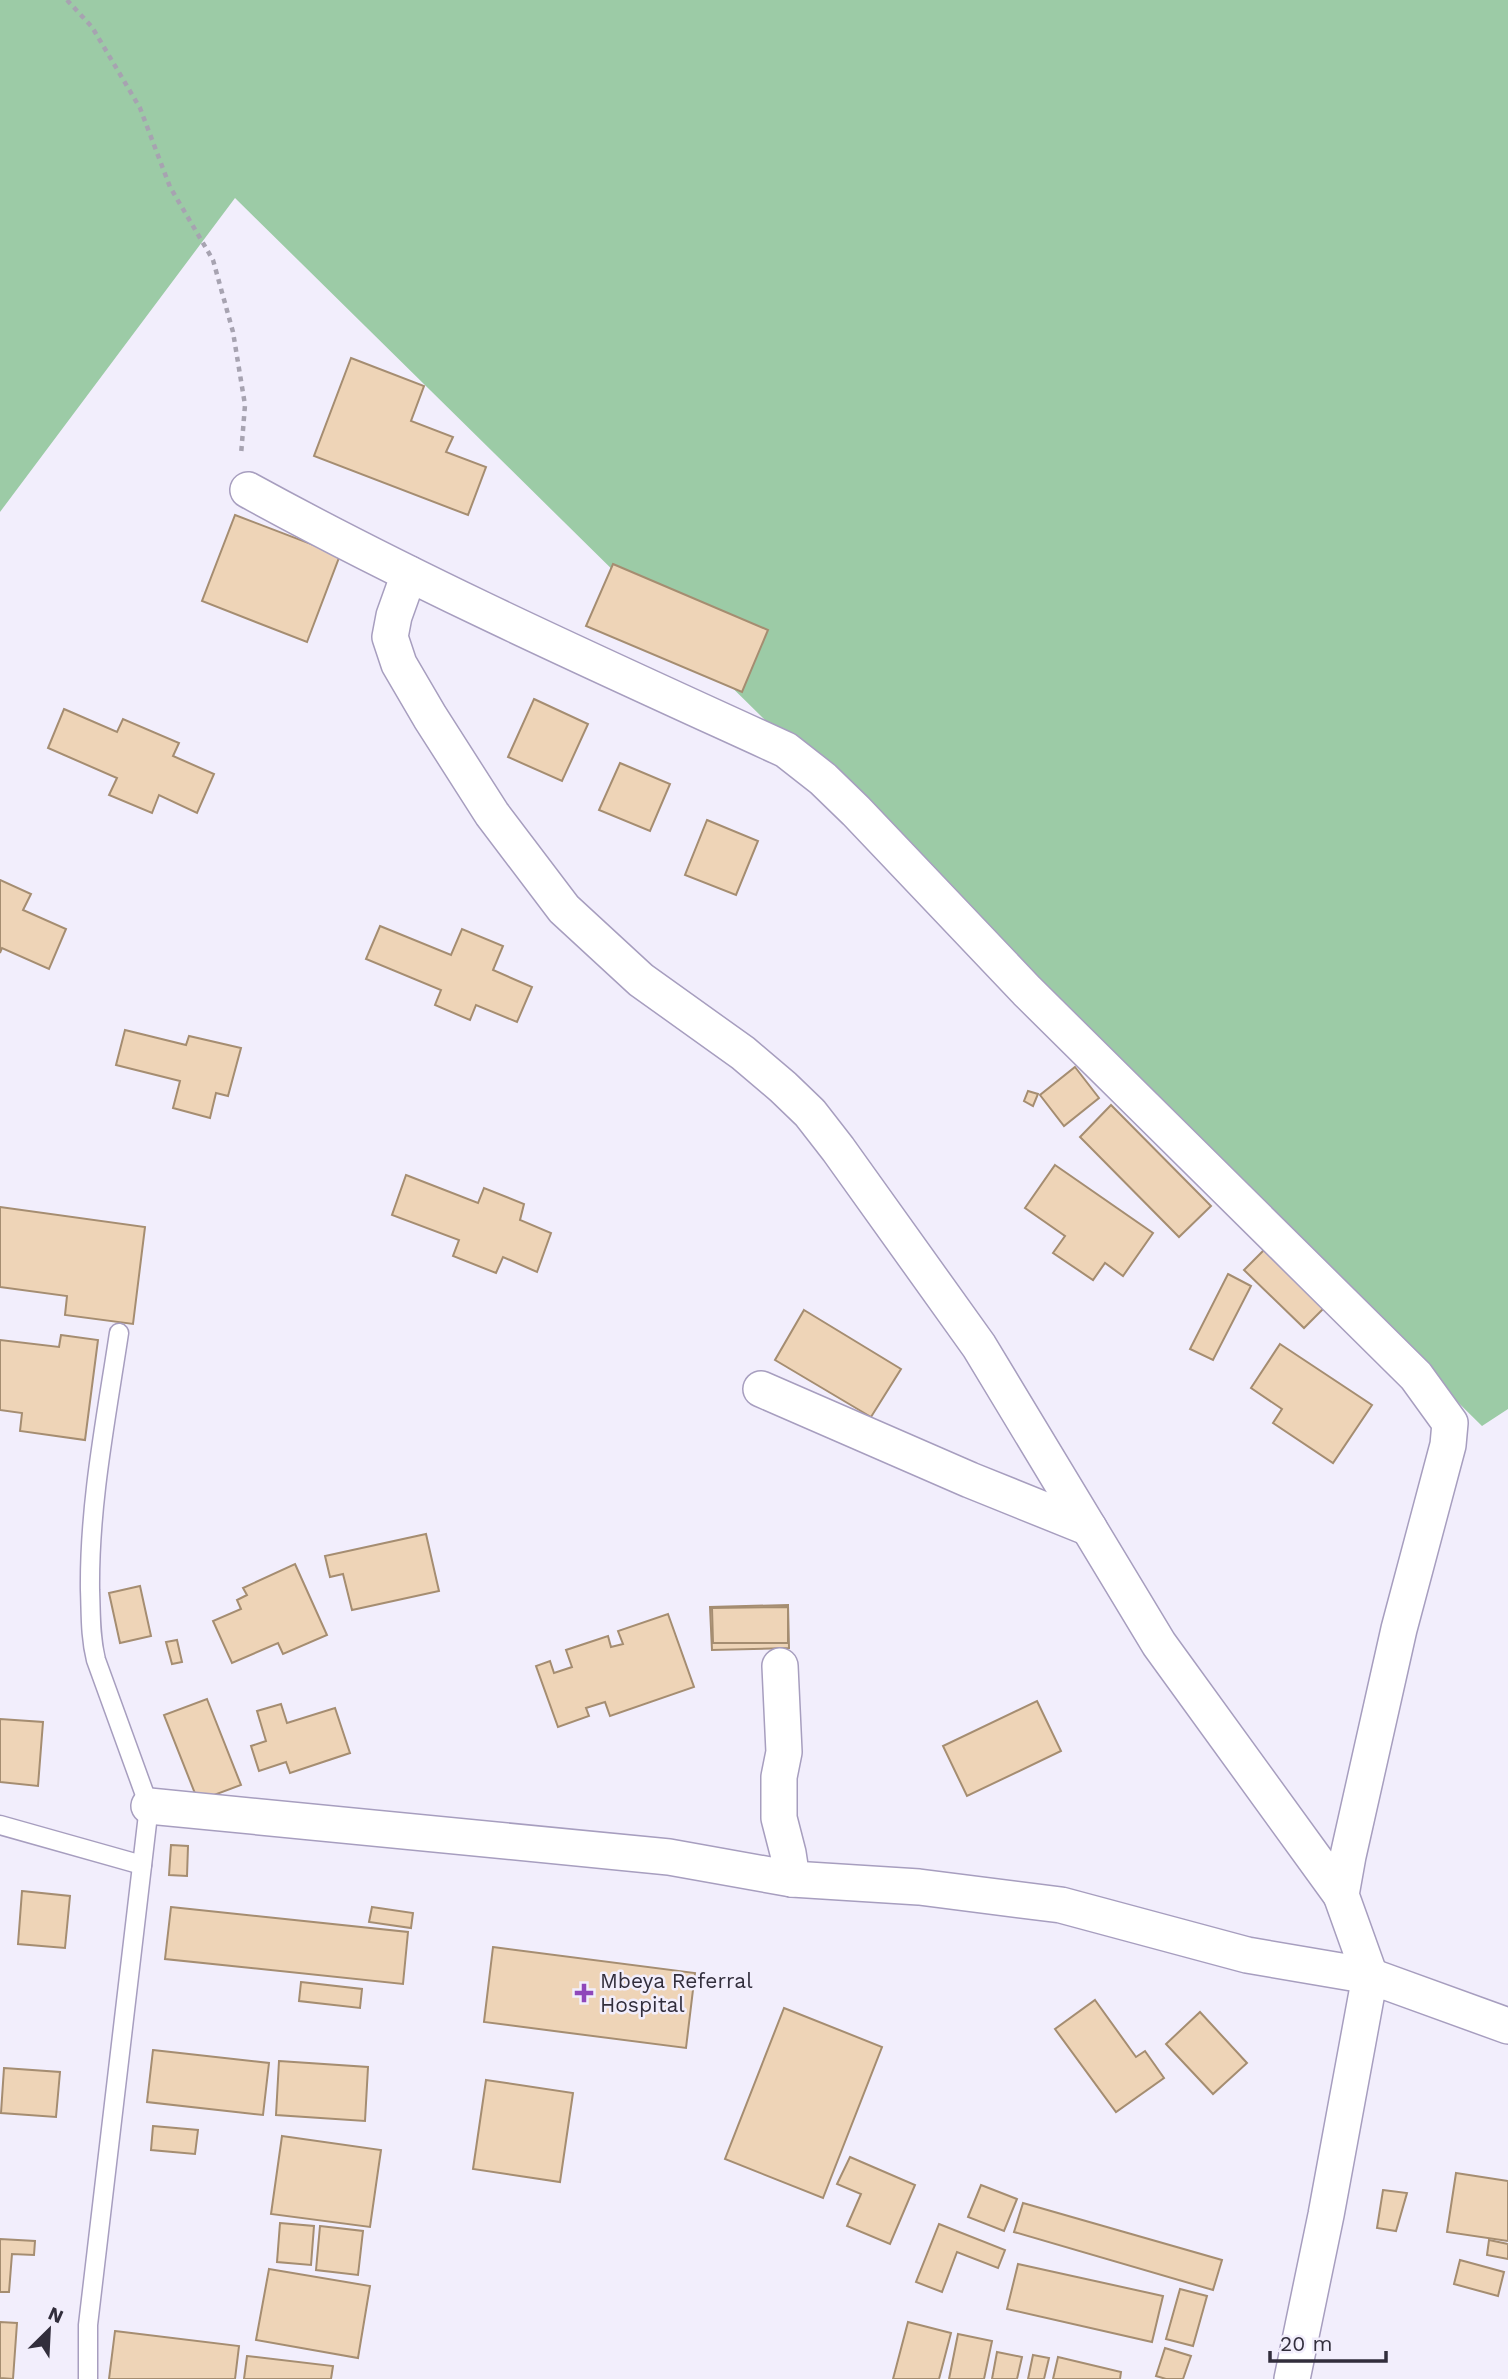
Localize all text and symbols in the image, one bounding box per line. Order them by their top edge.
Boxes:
place label: Mbeya Referral Hospital [600,1968,753,2017]
marker: Mbeya Referral Hospital [574,1983,594,2003]
north arrow [14,2295,84,2365]
text: N [45,2302,67,2328]
scale bar [1270,2320,1386,2364]
text: 20 m [1280,2331,1332,2356]

